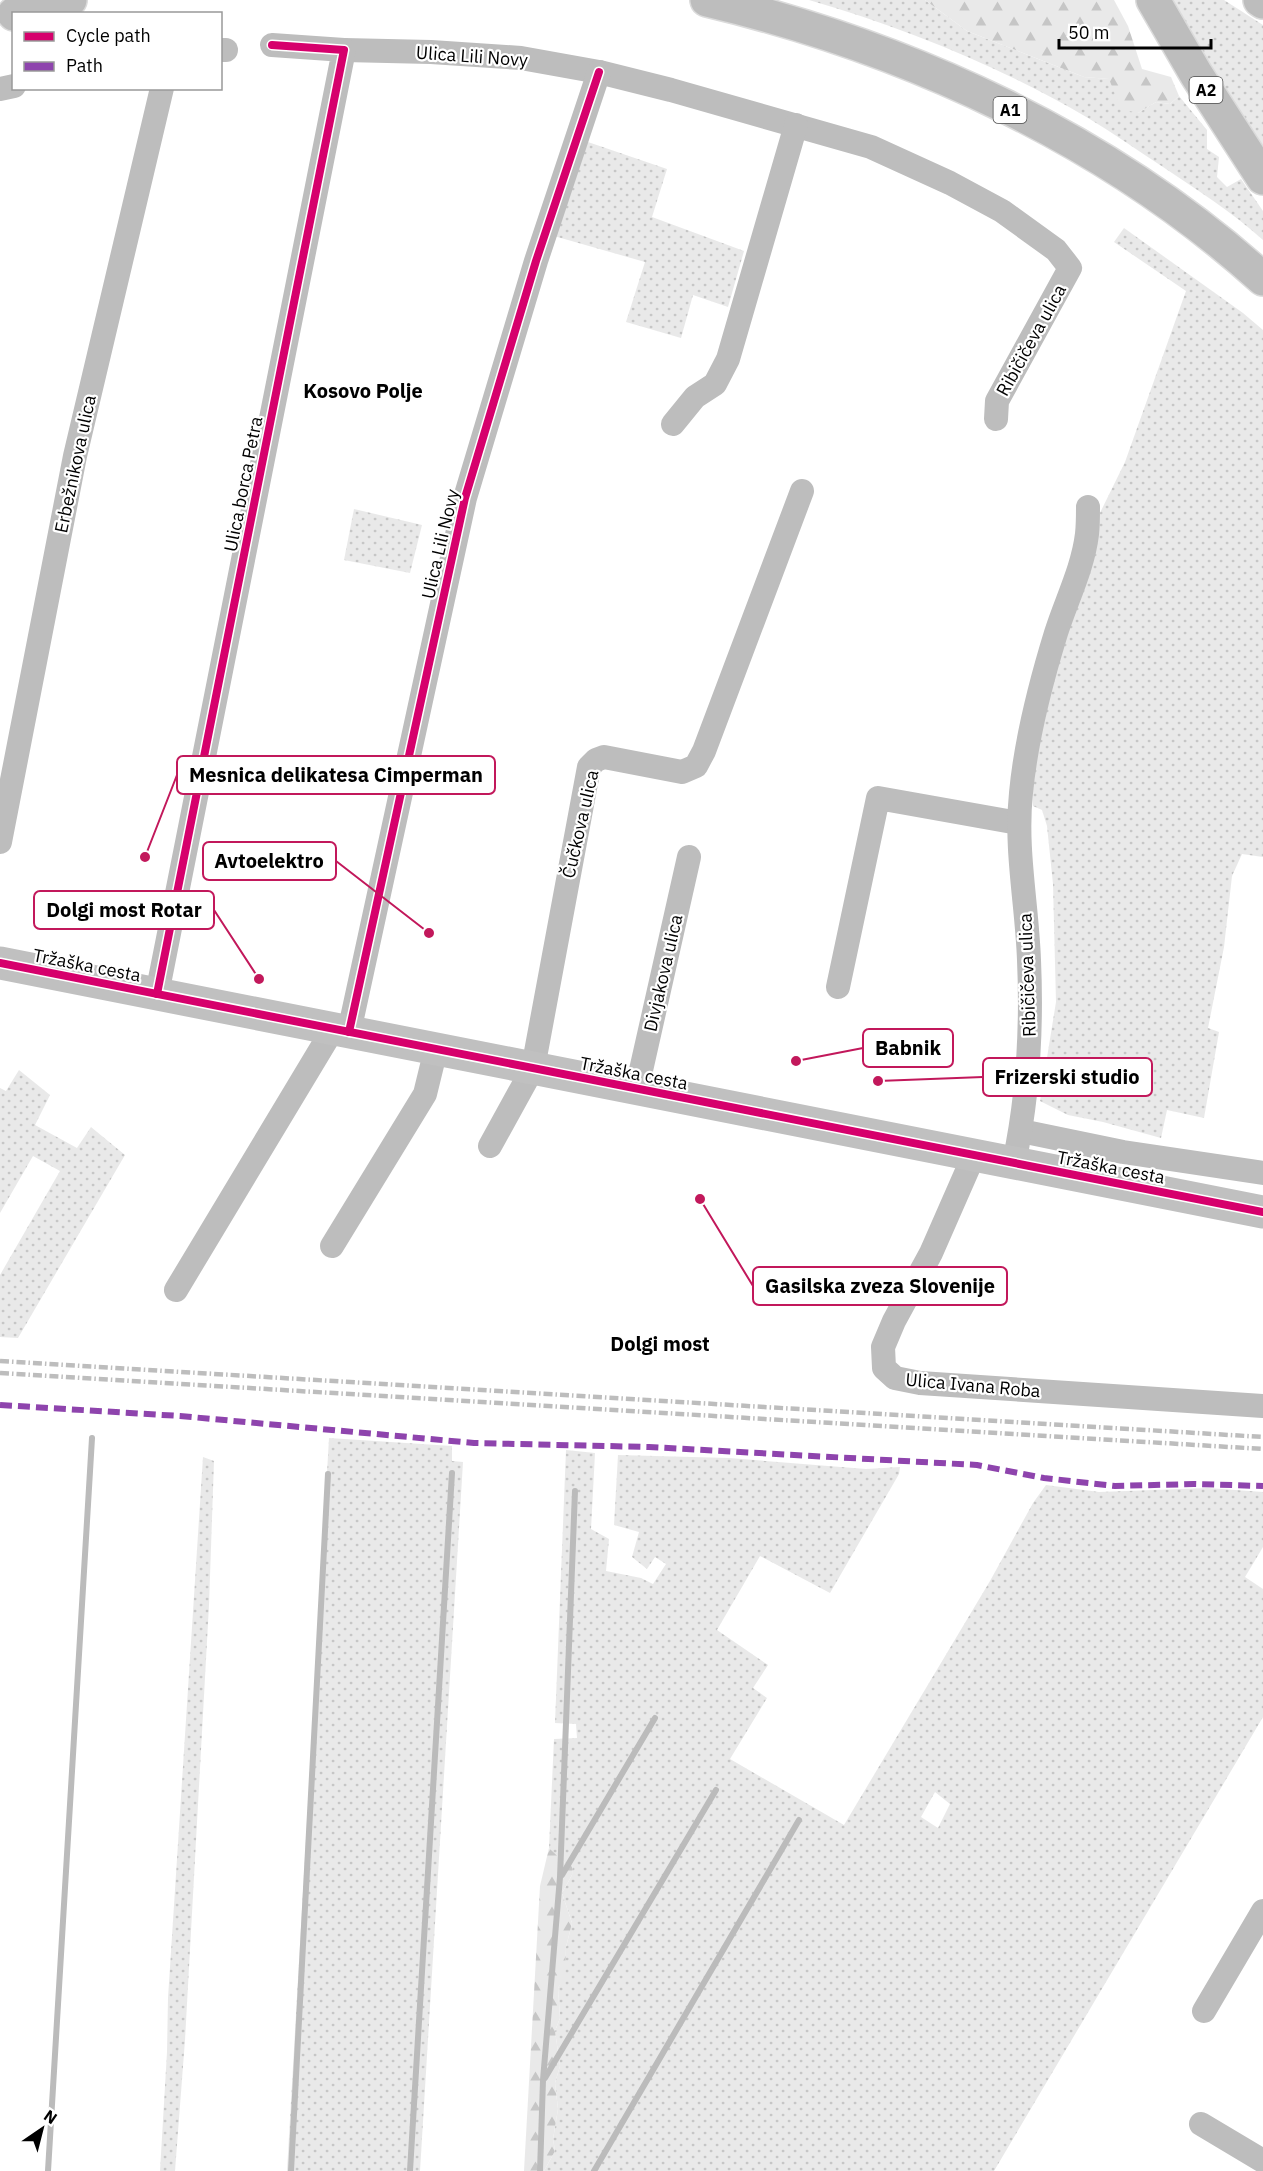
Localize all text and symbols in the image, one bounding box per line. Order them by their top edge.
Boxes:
legend [12,12,222,90]
scale bar [1059,12,1210,50]
text: 50 m [1068,21,1110,44]
text: Cycle path [66,24,151,47]
street label: Ulica Lili Novy [415,41,529,71]
text: Path [66,54,103,77]
road number: A2 [1190,77,1222,103]
road number: A1 [994,97,1026,123]
street label: Ribičičeva ulica [991,280,1071,400]
district label: Kosovo Polje [303,377,423,404]
street label: Erbežnikova ulica [49,393,101,535]
street label: Ulica borca Petra [219,414,267,554]
street label: Ulica Lili Novy [416,487,464,601]
callout: Mesnica delikatesa Cimperman [177,756,495,794]
text: Mesnica delikatesa Cimperman [189,761,483,788]
street label: Čučkova ulica [555,767,604,880]
callout: Avtoelektro [203,842,336,880]
text: Avtoelektro [214,847,324,874]
callout: Dolgi most Rotar [34,891,214,929]
text: Dolgi most Rotar [46,896,202,923]
street label: Divjakova ulica [638,912,688,1034]
street label: Ribičičeva ulica [1013,912,1041,1037]
street label: Tržaška cesta [31,943,143,987]
callout: Babnik [863,1029,953,1067]
text: Babnik [875,1034,941,1061]
street label: Tržaška cesta [578,1051,690,1095]
callout: Frizerski studio [983,1058,1152,1096]
text: Frizerski studio [994,1063,1140,1090]
street label: Tržaška cesta [1055,1145,1167,1189]
callout: Gasilska zveza Slovenije [753,1267,1007,1305]
text: Gasilska zveza Slovenije [765,1272,995,1299]
district label: Dolgi most [610,1330,710,1357]
street label: Ulica Ivana Roba [905,1368,1042,1402]
north arrow [12,2099,72,2159]
text: N [40,2105,61,2128]

